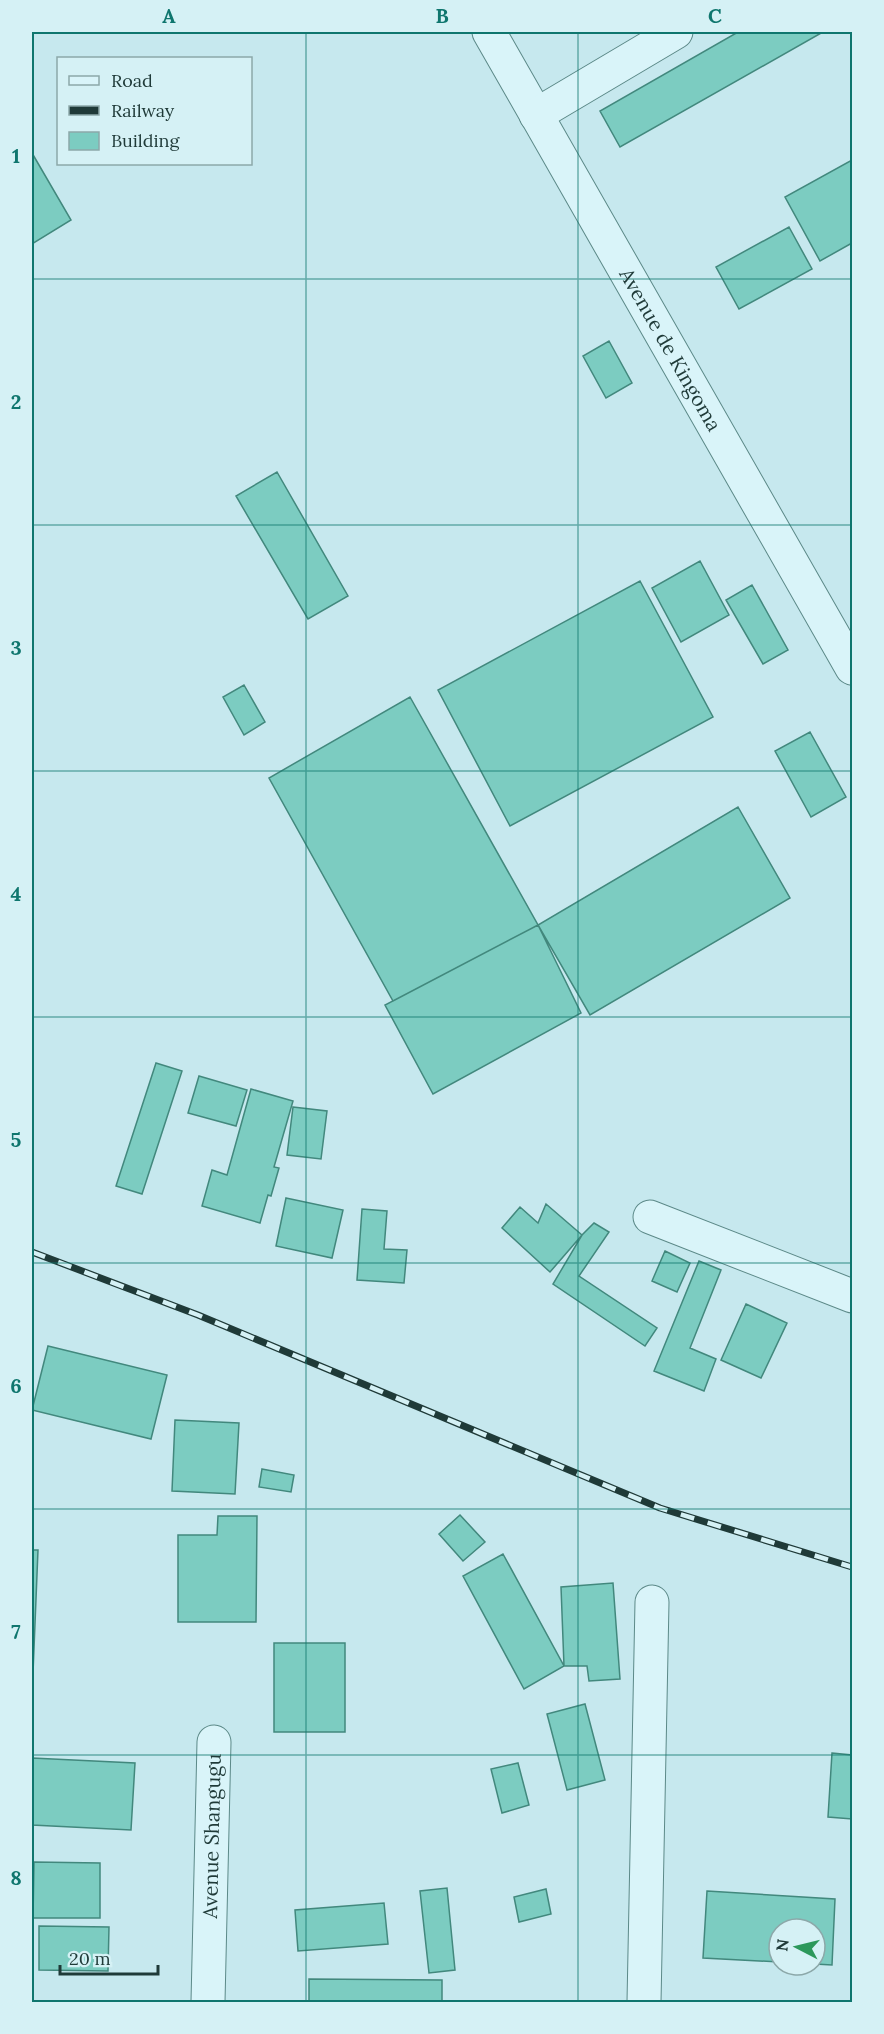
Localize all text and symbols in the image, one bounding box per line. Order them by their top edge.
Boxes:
text: A [162,3,176,28]
text: B [435,3,449,28]
text: C [708,3,722,28]
legend [57,57,252,165]
text: Road [111,69,153,92]
text: Railway [111,99,175,122]
text: Building [111,129,181,152]
text: 1 [12,143,20,168]
street label: Avenue de Kingoma [614,263,727,436]
text: 2 [11,389,21,414]
text: 3 [10,635,22,660]
text: 4 [11,881,22,906]
text: 5 [11,1127,22,1152]
text: 6 [10,1373,22,1398]
text: 7 [11,1619,21,1644]
street label: Avenue Shangugu [197,1753,226,1920]
text: 8 [10,1865,22,1890]
north arrow [767,1917,827,1977]
scale bar [60,1938,158,1976]
text: N [771,1938,793,1953]
text: 20 m [69,1947,111,1970]

